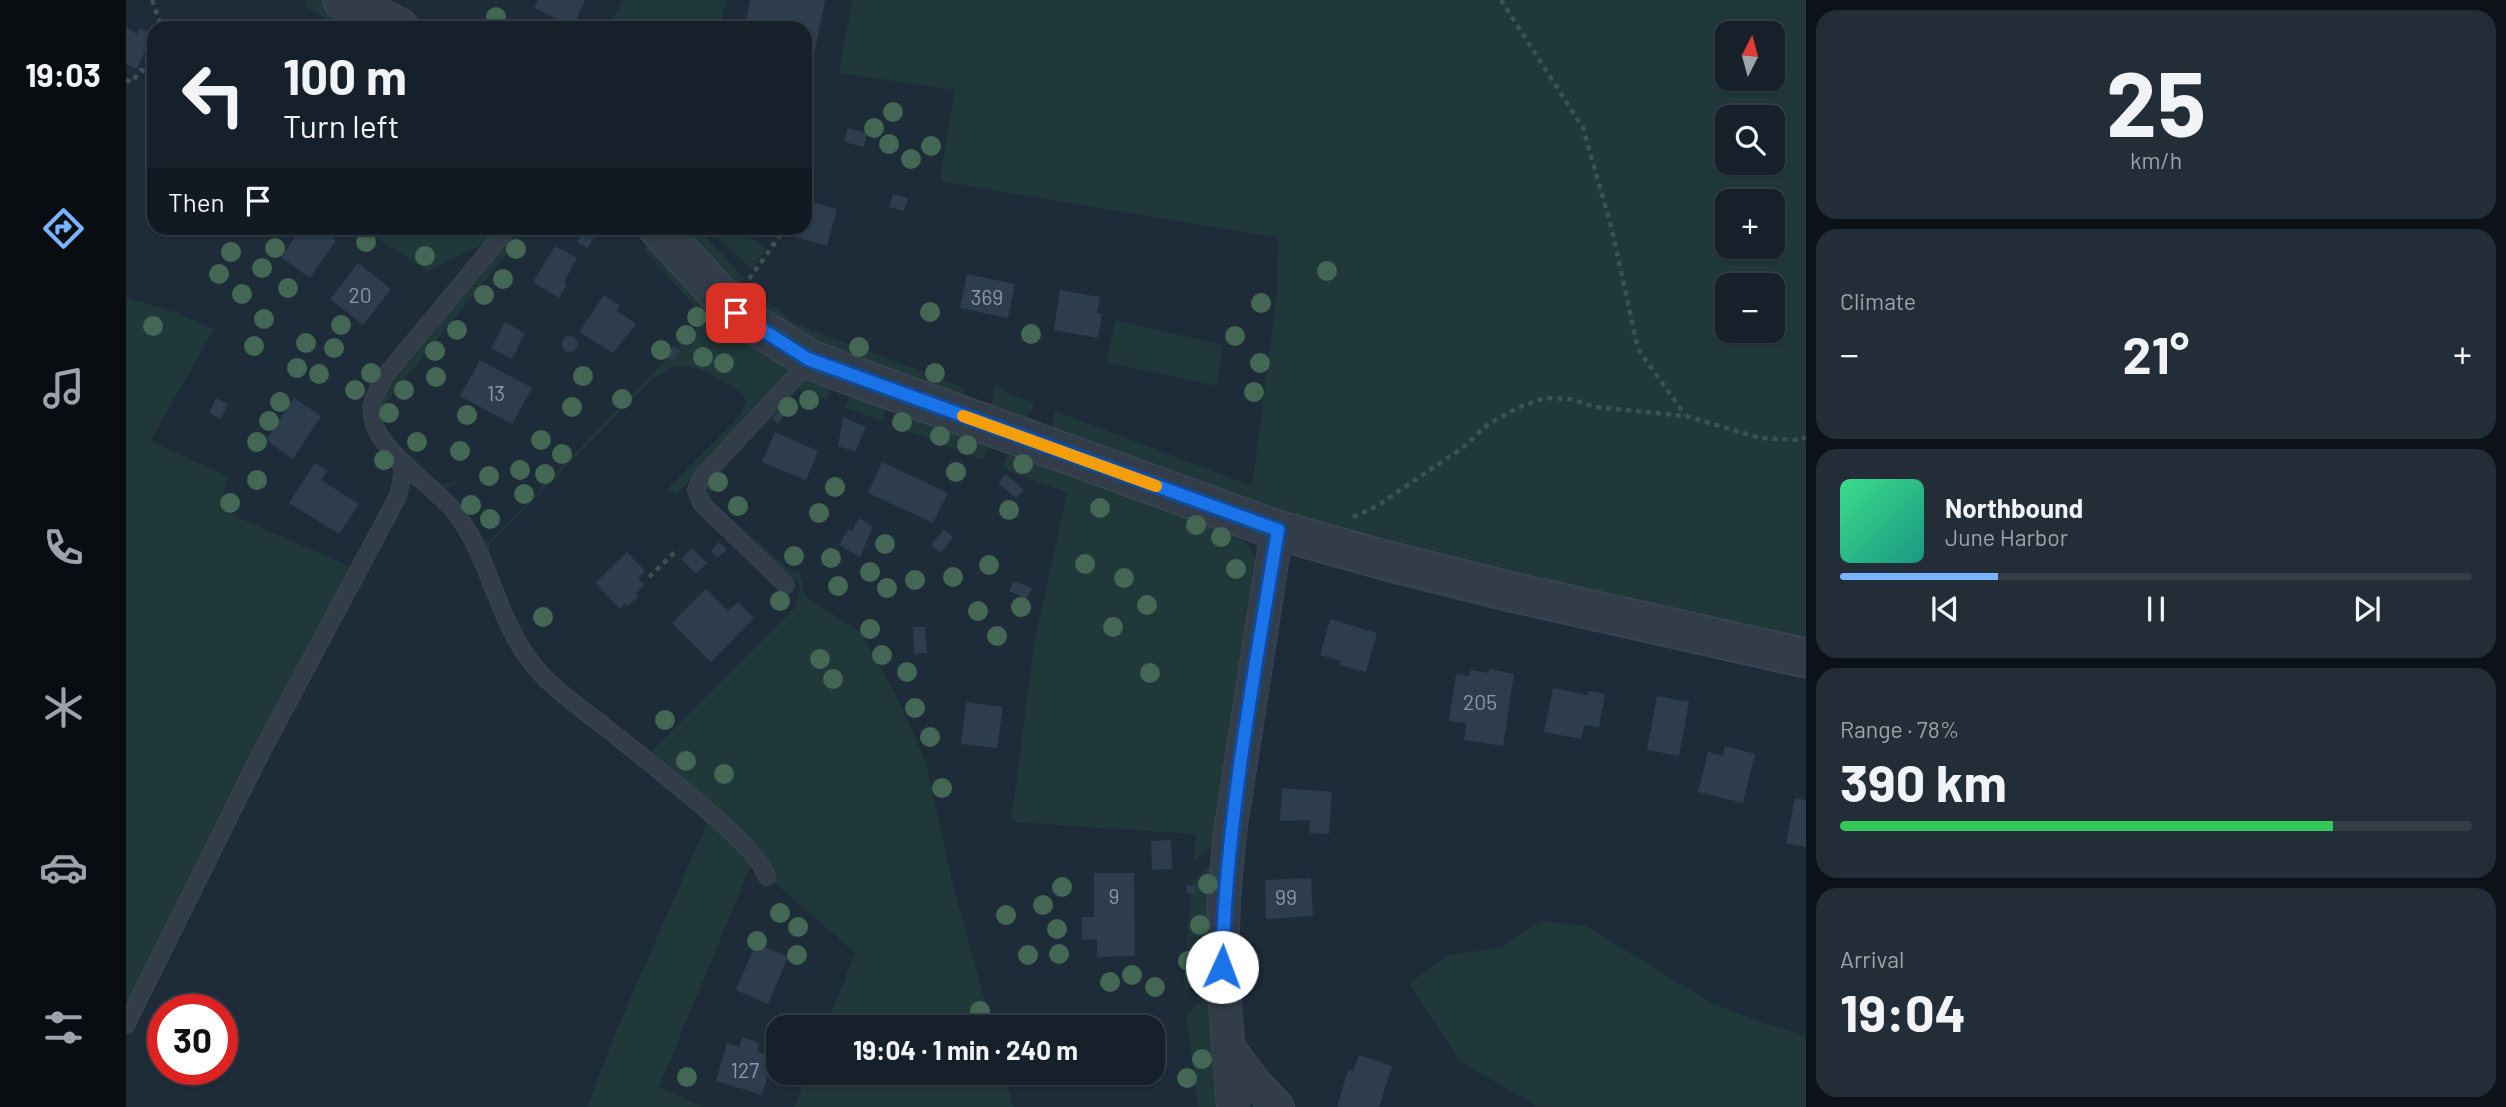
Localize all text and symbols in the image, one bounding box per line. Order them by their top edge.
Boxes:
north arrow [1715,21,1785,91]
map controls [1715,21,1785,343]
text: 100 m [283,46,407,105]
text: 25 [2106,46,2206,155]
icon: left [168,49,259,140]
text: 19:03 [25,55,101,93]
button: search [1715,105,1785,175]
text: Turn left [283,106,400,144]
text: km/h [2130,146,2182,174]
icon: arrive [239,182,277,220]
text: Then [168,186,225,217]
button: + [1715,189,1785,259]
icon: directions [39,204,88,253]
button: − [1715,273,1785,343]
house number: 20 [348,282,372,307]
pin [706,283,766,343]
house number: 369 [971,284,1003,309]
text: Climate [1840,287,1916,315]
icon: arrive [717,294,755,332]
text: 21° [2123,322,2189,384]
text: − [1840,330,1859,376]
text: + [2453,330,2472,376]
icon: music [39,364,88,413]
house number: 13 [487,380,505,405]
text: Northbound [1945,492,2083,523]
icon: phone [39,523,88,572]
text: June Harbor [1945,523,2068,551]
icon: previous [1926,590,1964,628]
icon: pause [2137,590,2175,628]
icon: next [2348,590,2386,628]
icon: climate [39,683,88,732]
house number: 205 [1463,689,1497,714]
text: Range · 78% [1840,715,1959,743]
text: 390 km [1840,750,2007,812]
icon: car [39,843,88,892]
house number: 9 [1109,883,1119,908]
house number: 99 [1275,884,1297,909]
position arrow [1185,930,1259,1004]
text: Arrival [1840,945,1904,973]
text: 19:04 [1840,980,1966,1042]
speed limit sign: 30 [147,994,238,1085]
icon: filters [39,1003,88,1052]
text: 19:04 · 1 min · 240 m [853,1034,1078,1065]
house number: 127 [731,1057,759,1082]

